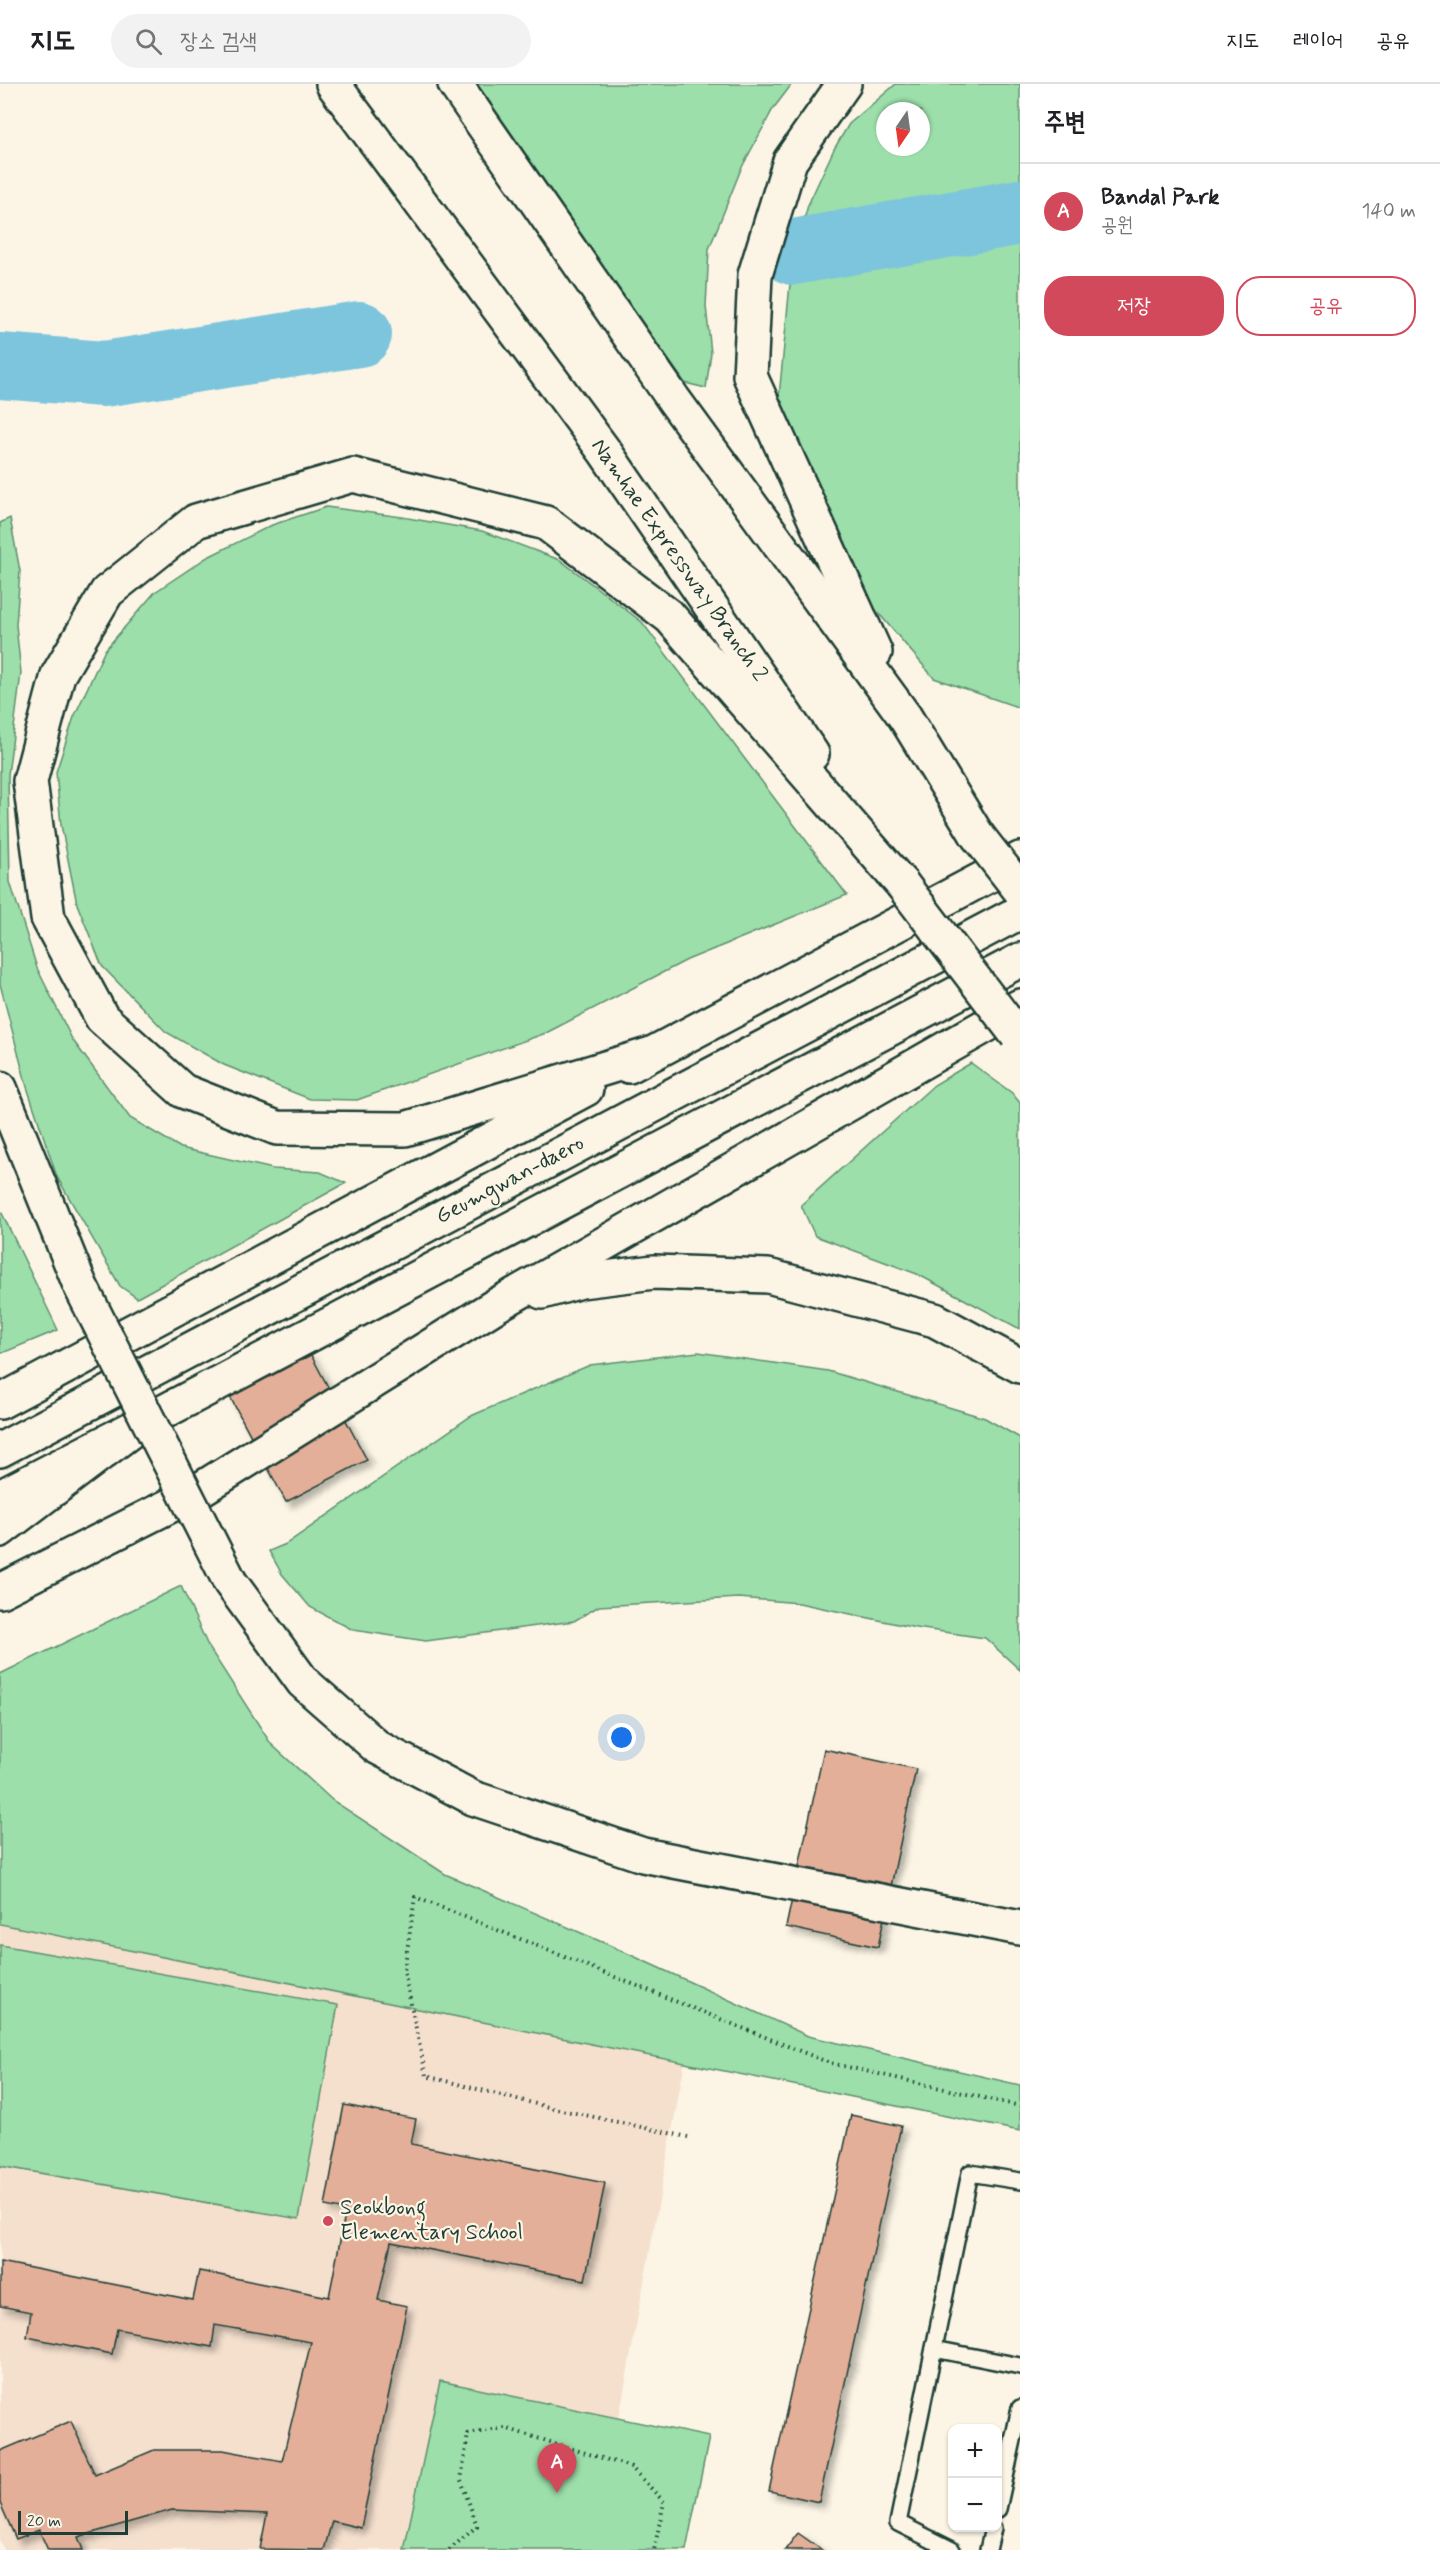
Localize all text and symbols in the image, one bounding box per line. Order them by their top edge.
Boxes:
search box [111,14,531,68]
text: 지도 [30,23,75,60]
icon: search [132,25,165,58]
text: 지도 [1226,27,1260,55]
text: 레이어 [1293,27,1343,55]
text: 공유 [1376,27,1410,55]
text: 장소 검색 [180,28,257,56]
north arrow [876,102,930,156]
text: 주변 [1044,106,1086,140]
text: Bandal Park [1101,184,1219,212]
text: A [1057,198,1070,225]
text: 140 m [1362,198,1416,225]
text: 공원 [1101,212,1133,239]
button: 저장 [1044,276,1224,336]
button: 공유 [1236,276,1416,336]
street label: Namhae Expressway Branch 2 [584,433,774,687]
street label: Geumgwan-daero [431,1129,590,1234]
your location [607,1723,636,1752]
place label: Seokbong Elementary School [340,2194,523,2247]
marker: Seokbong Elementary School [321,2214,335,2228]
map controls [948,2424,1002,2532]
button: + [948,2424,1002,2478]
pin: A [538,2444,576,2493]
button: − [948,2478,1002,2532]
scale bar [18,2508,128,2536]
text: 20 m [27,2511,61,2532]

